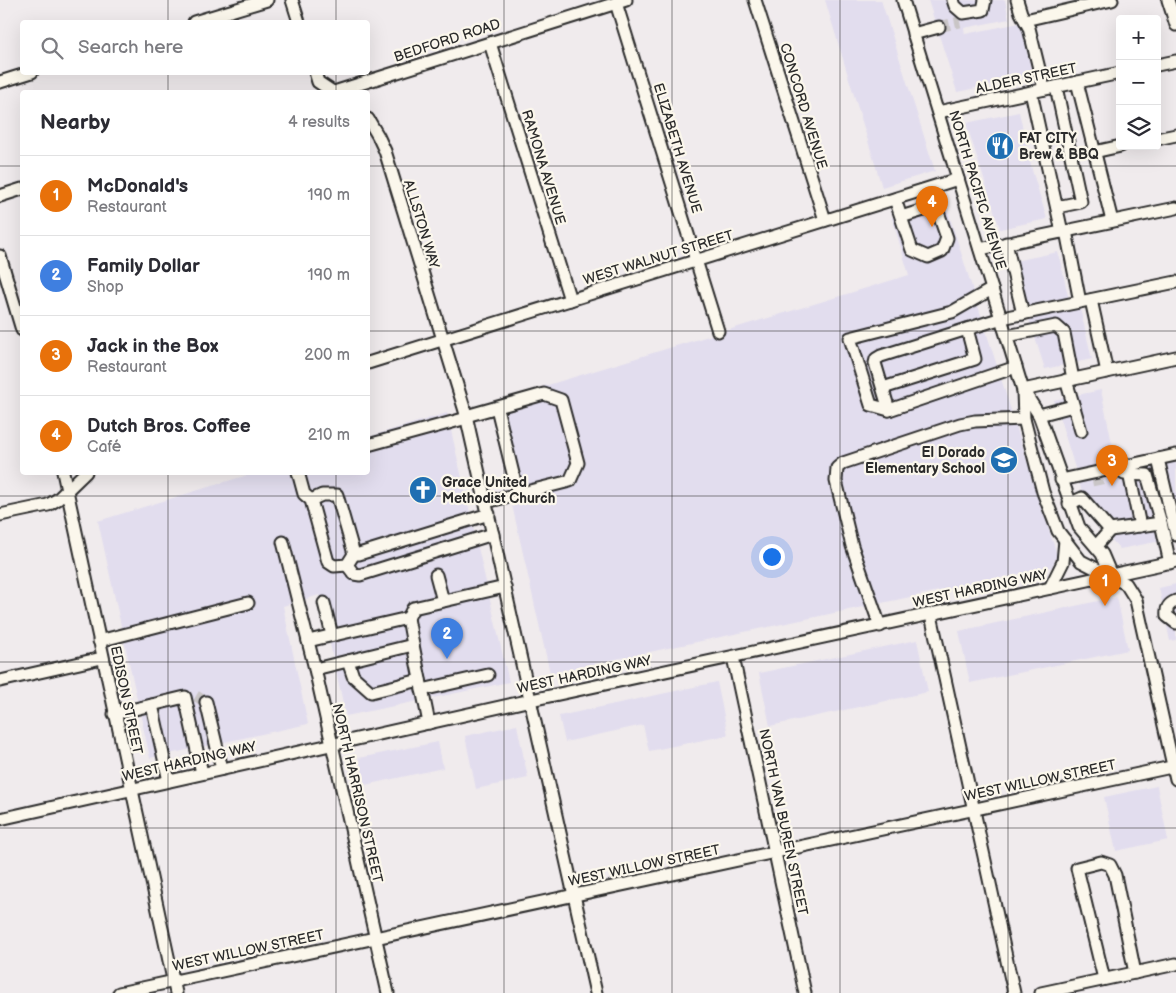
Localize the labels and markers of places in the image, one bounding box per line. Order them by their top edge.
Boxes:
place label: FAT CITY Brew & BBQ [1019,130,1099,163]
restaurant icon: FAT CITY Brew & BBQ [985,131,1015,161]
pin: 4 [916,186,948,227]
place label: El Dorado Elementary School [865,444,985,477]
school or university icon: El Dorado Elementary School [989,445,1019,475]
pin: 3 [1096,445,1128,486]
place label: Grace United Methodist Church [442,474,555,507]
church icon: Grace United Methodist Church [408,475,438,505]
pin: 1 [1089,565,1121,606]
pin: 2 [431,618,463,659]

